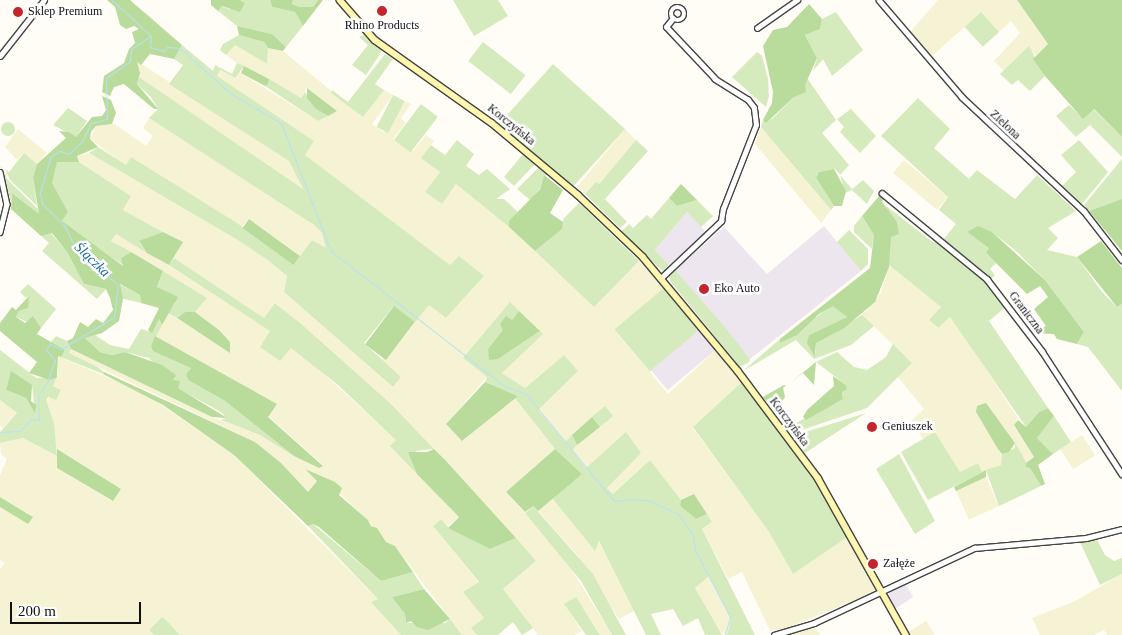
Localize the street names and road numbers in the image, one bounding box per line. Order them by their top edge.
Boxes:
street label: Korczyńska [484,101,538,149]
street label: Zielona [987,107,1023,143]
street label: Graniczna [1005,289,1047,337]
street label: Korczyńska [766,395,812,449]

